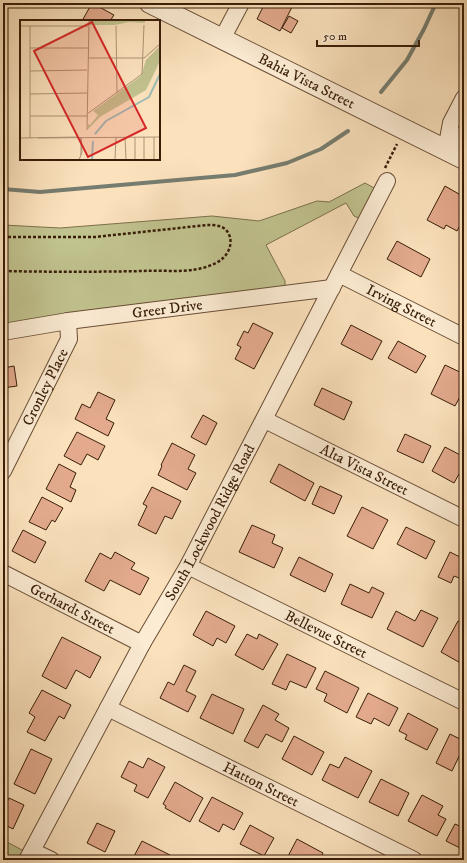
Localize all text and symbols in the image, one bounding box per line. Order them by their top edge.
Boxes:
inset map [20,20,160,160]
scale bar [317,22,419,48]
text: 50 m [323,29,347,44]
street label: Bahia Vista Street [255,49,358,113]
street label: Irving Street [363,280,440,332]
street label: Greer Drive [131,295,204,323]
street label: Cronley Place [18,345,73,429]
street label: Alta Vista Street [317,440,412,500]
street label: South Lockwood Ridge Road [161,441,260,604]
street label: Gerhardt Street [26,579,118,639]
street label: Bellevue Street [281,606,371,663]
street label: Hatton Street [220,758,302,811]

